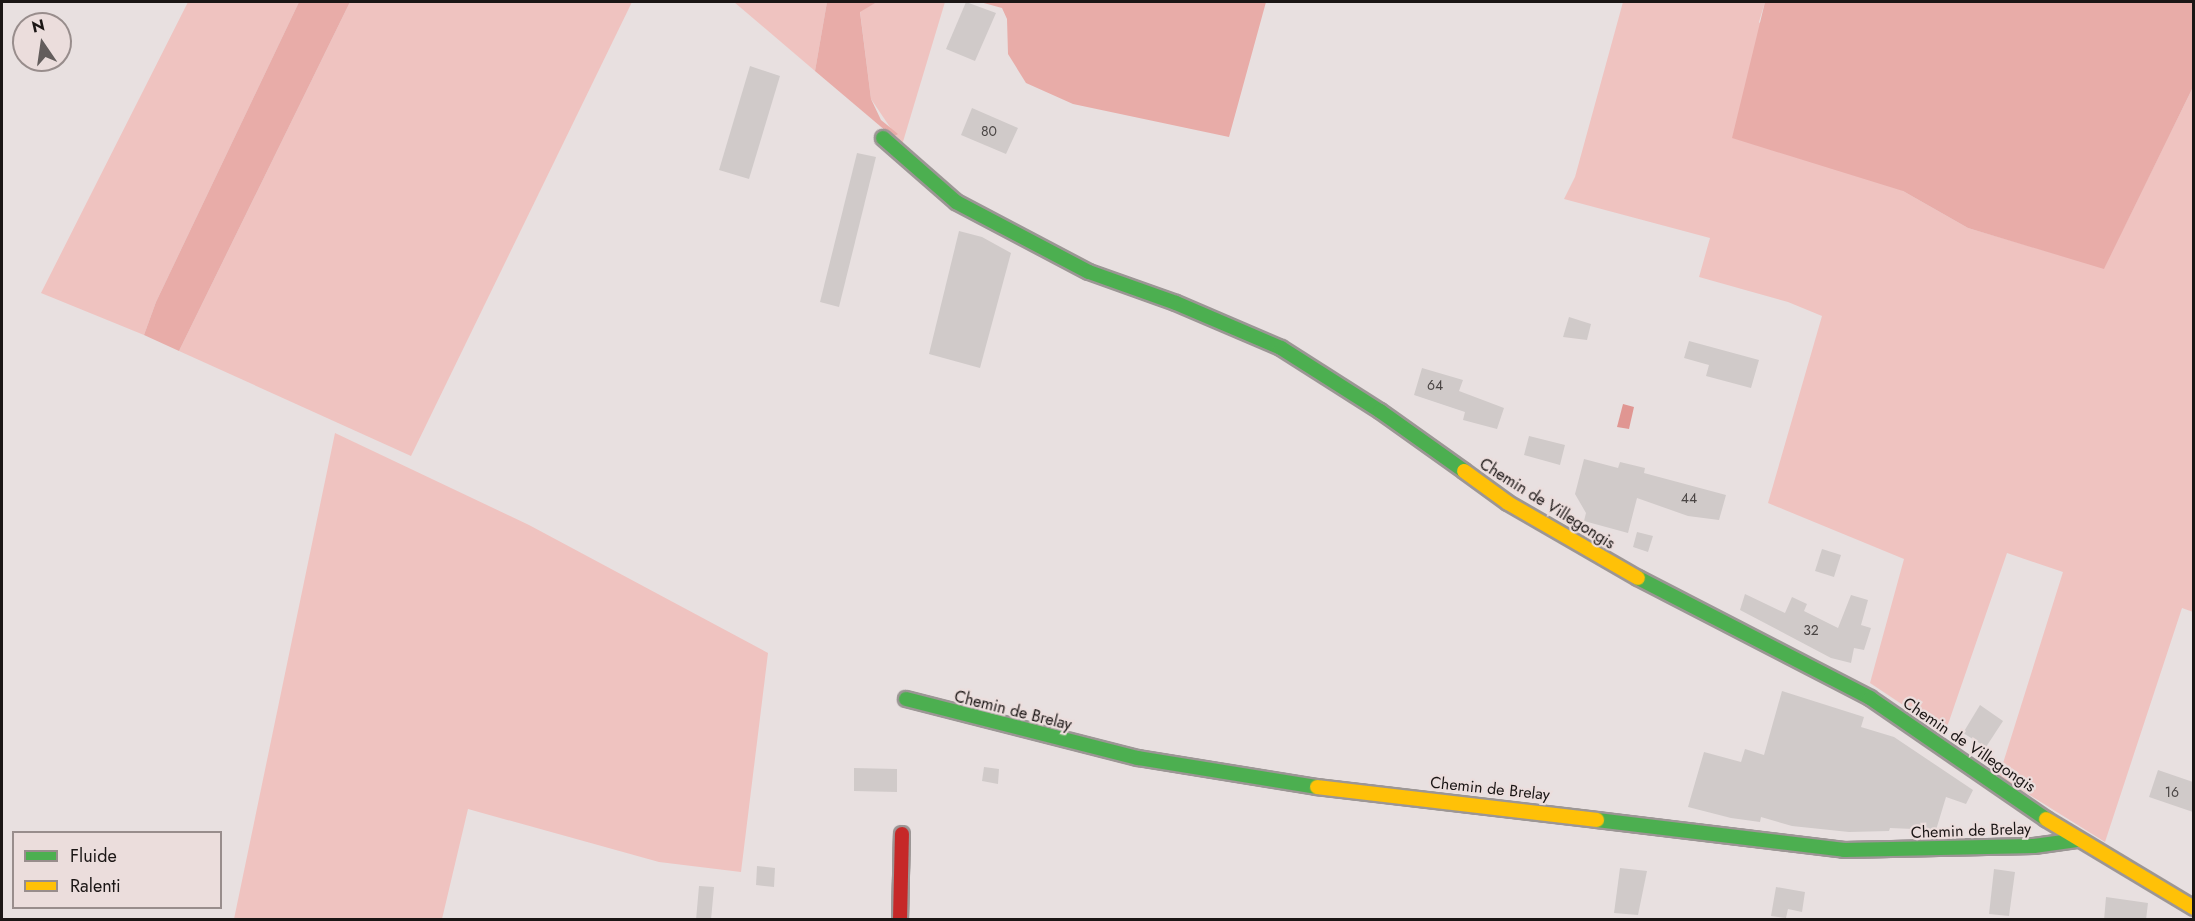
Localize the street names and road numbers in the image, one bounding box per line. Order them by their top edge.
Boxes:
street label: Chemin de Villegongis [1476,455,1618,553]
street label: Chemin de Brelay [952,687,1074,735]
street label: Chemin de Villegongis [1899,693,2039,797]
street label: Chemin de Brelay [1429,773,1551,805]
street label: Chemin de Brelay [1911,819,2031,843]

